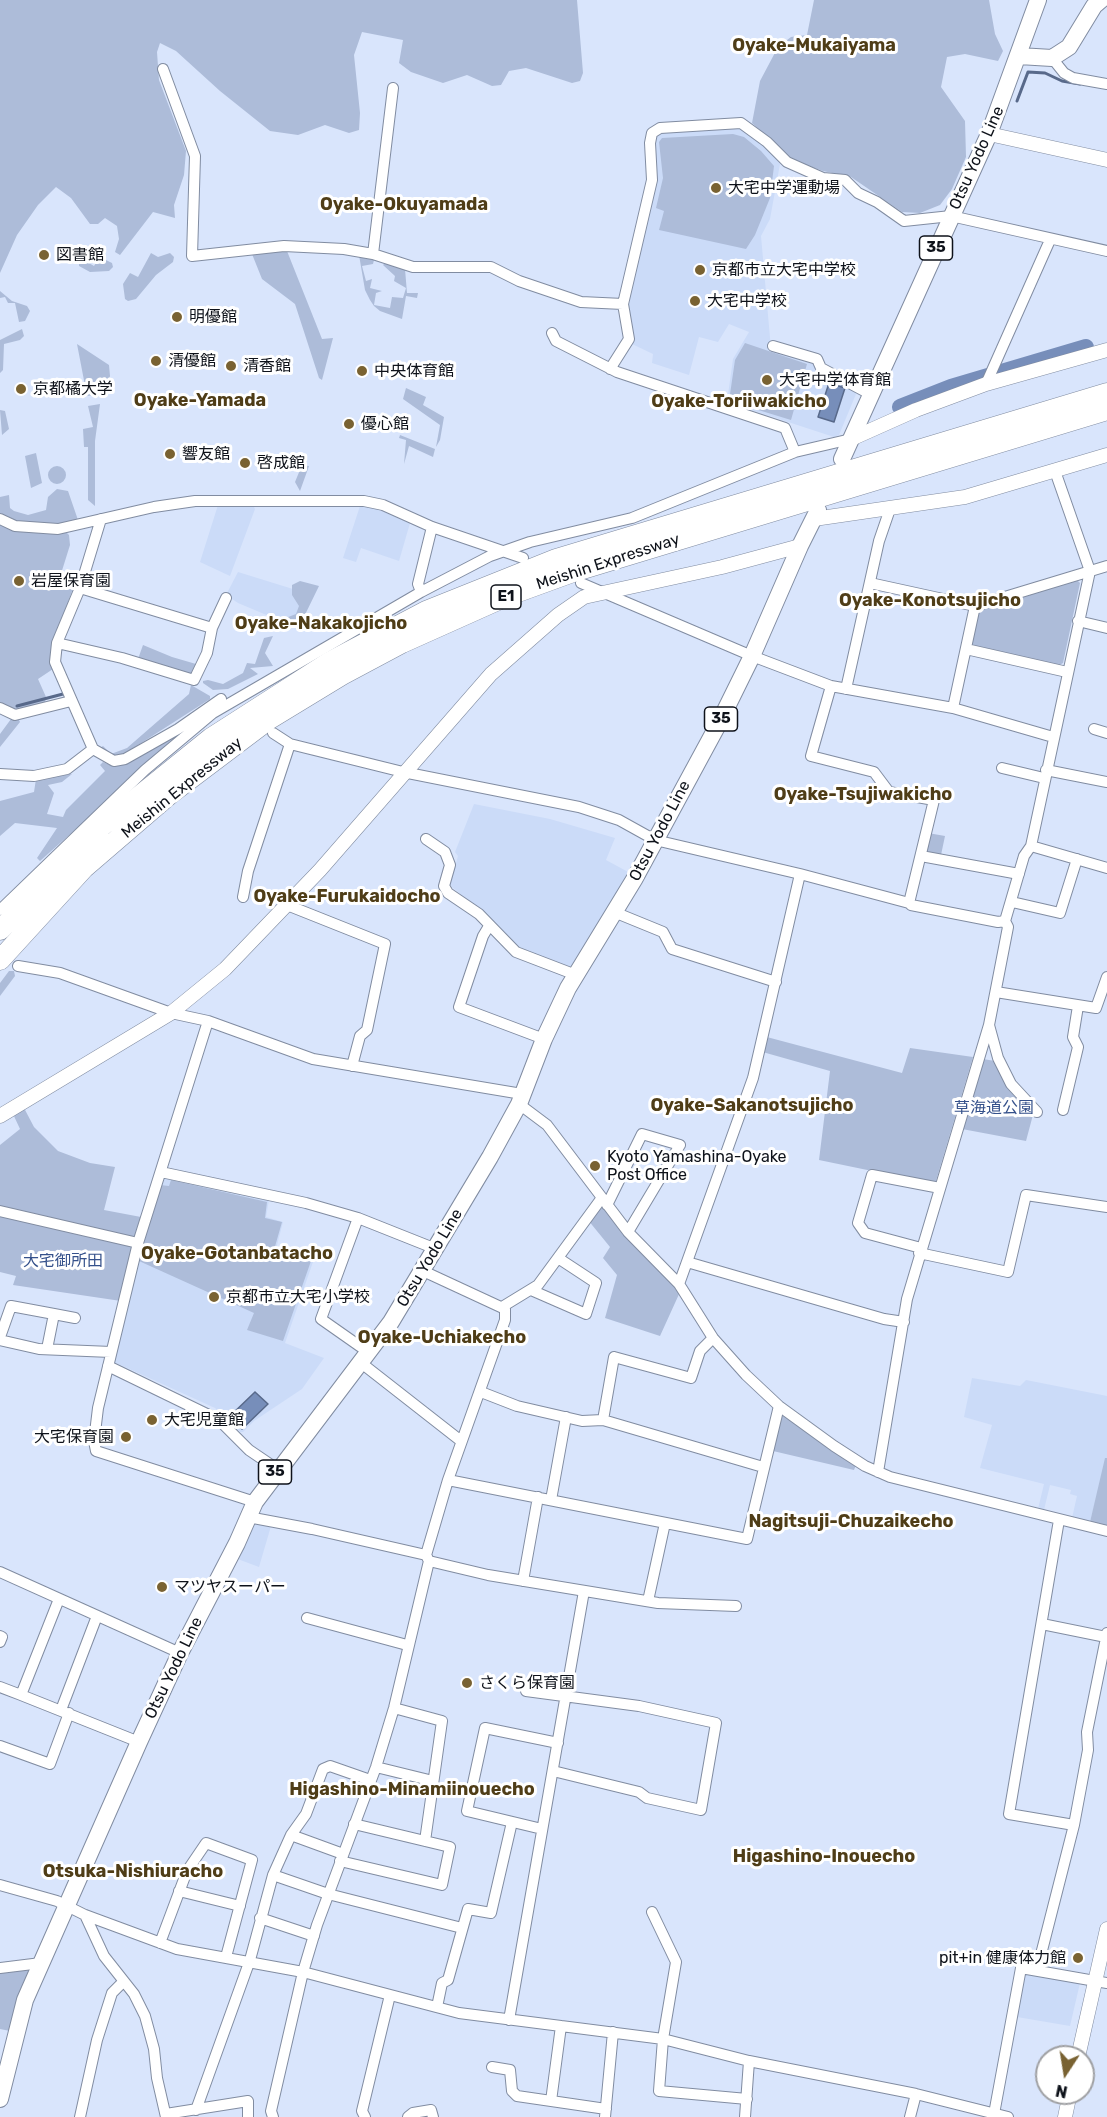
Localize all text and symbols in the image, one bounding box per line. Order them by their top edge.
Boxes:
district label: Oyake-Mukaiyama [732,35,896,57]
street label: Otsu Yodo Line [946,103,1008,213]
place label: 大宅中学運動場 [728,178,840,198]
marker: 大宅中学運動場 [709,181,723,195]
district label: Oyake-Okuyamada [320,194,488,216]
road number: 35 [920,236,952,260]
place label: 図書館 [56,245,104,265]
marker: 図書館 [37,248,51,262]
place label: 京都市立大宅中学校 [712,260,856,280]
marker: 京都市立大宅中学校 [693,263,707,277]
place label: 大宅中学校 [707,291,787,311]
marker: 大宅中学校 [688,294,702,308]
place label: 明優館 [189,307,237,327]
marker: 明優館 [170,310,184,324]
place label: 清優館 [168,351,216,371]
marker: 清優館 [149,354,163,368]
place label: 清香館 [243,356,291,376]
marker: 清香館 [224,359,238,373]
place label: 中央体育館 [374,361,454,381]
marker: 中央体育館 [355,364,369,378]
place label: 大宅中学体育館 [779,370,891,390]
marker: 大宅中学体育館 [760,373,774,387]
place label: 京都橘大学 [33,379,113,399]
marker: 京都橘大学 [14,382,28,396]
district label: Oyake-Yamada [134,390,266,412]
district label: Oyake-Toriiwakicho [651,391,827,413]
place label: 優心館 [361,414,409,434]
marker: 優心館 [342,417,356,431]
place label: 響友館 [182,444,230,464]
marker: 響友館 [163,447,177,461]
place label: 啓成館 [257,453,305,473]
marker: 啓成館 [238,456,252,470]
street label: Meishin Expressway [534,530,682,594]
place label: 岩屋保育園 [31,571,111,591]
marker: 岩屋保育園 [12,574,26,588]
road number: E1 [491,585,521,609]
district label: Oyake-Konotsujicho [839,590,1021,612]
district label: Oyake-Nakakojicho [235,613,407,635]
road number: 35 [704,707,738,731]
street label: Meishin Expressway [118,733,246,843]
street label: Otsu Yodo Line [625,777,695,885]
district label: Oyake-Tsujiwakicho [774,784,952,806]
district label: Oyake-Furukaidocho [253,886,441,908]
district label: Oyake-Sakanotsujicho [650,1095,854,1117]
park label: 草海道公園 [954,1098,1034,1118]
place label: Kyoto Yamashina-Oyake Post Office [607,1147,787,1185]
marker: Kyoto Yamashina-Oyake Post Office [588,1159,602,1173]
street label: Otsu Yodo Line [393,1205,467,1311]
district label: Oyake-Gotanbatacho [141,1243,333,1265]
park label: 大宅御所田 [23,1251,103,1271]
place label: 京都市立大宅小学校 [226,1287,370,1307]
marker: 京都市立大宅小学校 [207,1290,221,1304]
district label: Oyake-Uchiakecho [358,1327,526,1349]
place label: 大宅児童館 [164,1410,244,1430]
marker: 大宅児童館 [145,1413,159,1427]
place label: 大宅保育園 [34,1427,114,1447]
marker: 大宅保育園 [119,1430,133,1444]
road number: 35 [258,1460,292,1484]
district label: Nagitsuji-Chuzaikecho [748,1511,954,1533]
place label: マツヤスーパー [174,1577,286,1597]
marker: マツヤスーパー [155,1580,169,1594]
street label: Otsu Yodo Line [141,1614,207,1722]
place label: さくら保育園 [479,1673,575,1693]
marker: さくら保育園 [460,1676,474,1690]
district label: Higashino-Minamiinouecho [289,1779,535,1801]
district label: Higashino-Inouecho [733,1846,915,1868]
district label: Otsuka-Nishiuracho [43,1861,223,1883]
place label: pit+in 健康体力館 [939,1948,1066,1968]
marker: pit+in 健康体力館 [1071,1951,1085,1965]
north arrow [1035,2045,1095,2105]
text: N [1054,2081,1069,2102]

